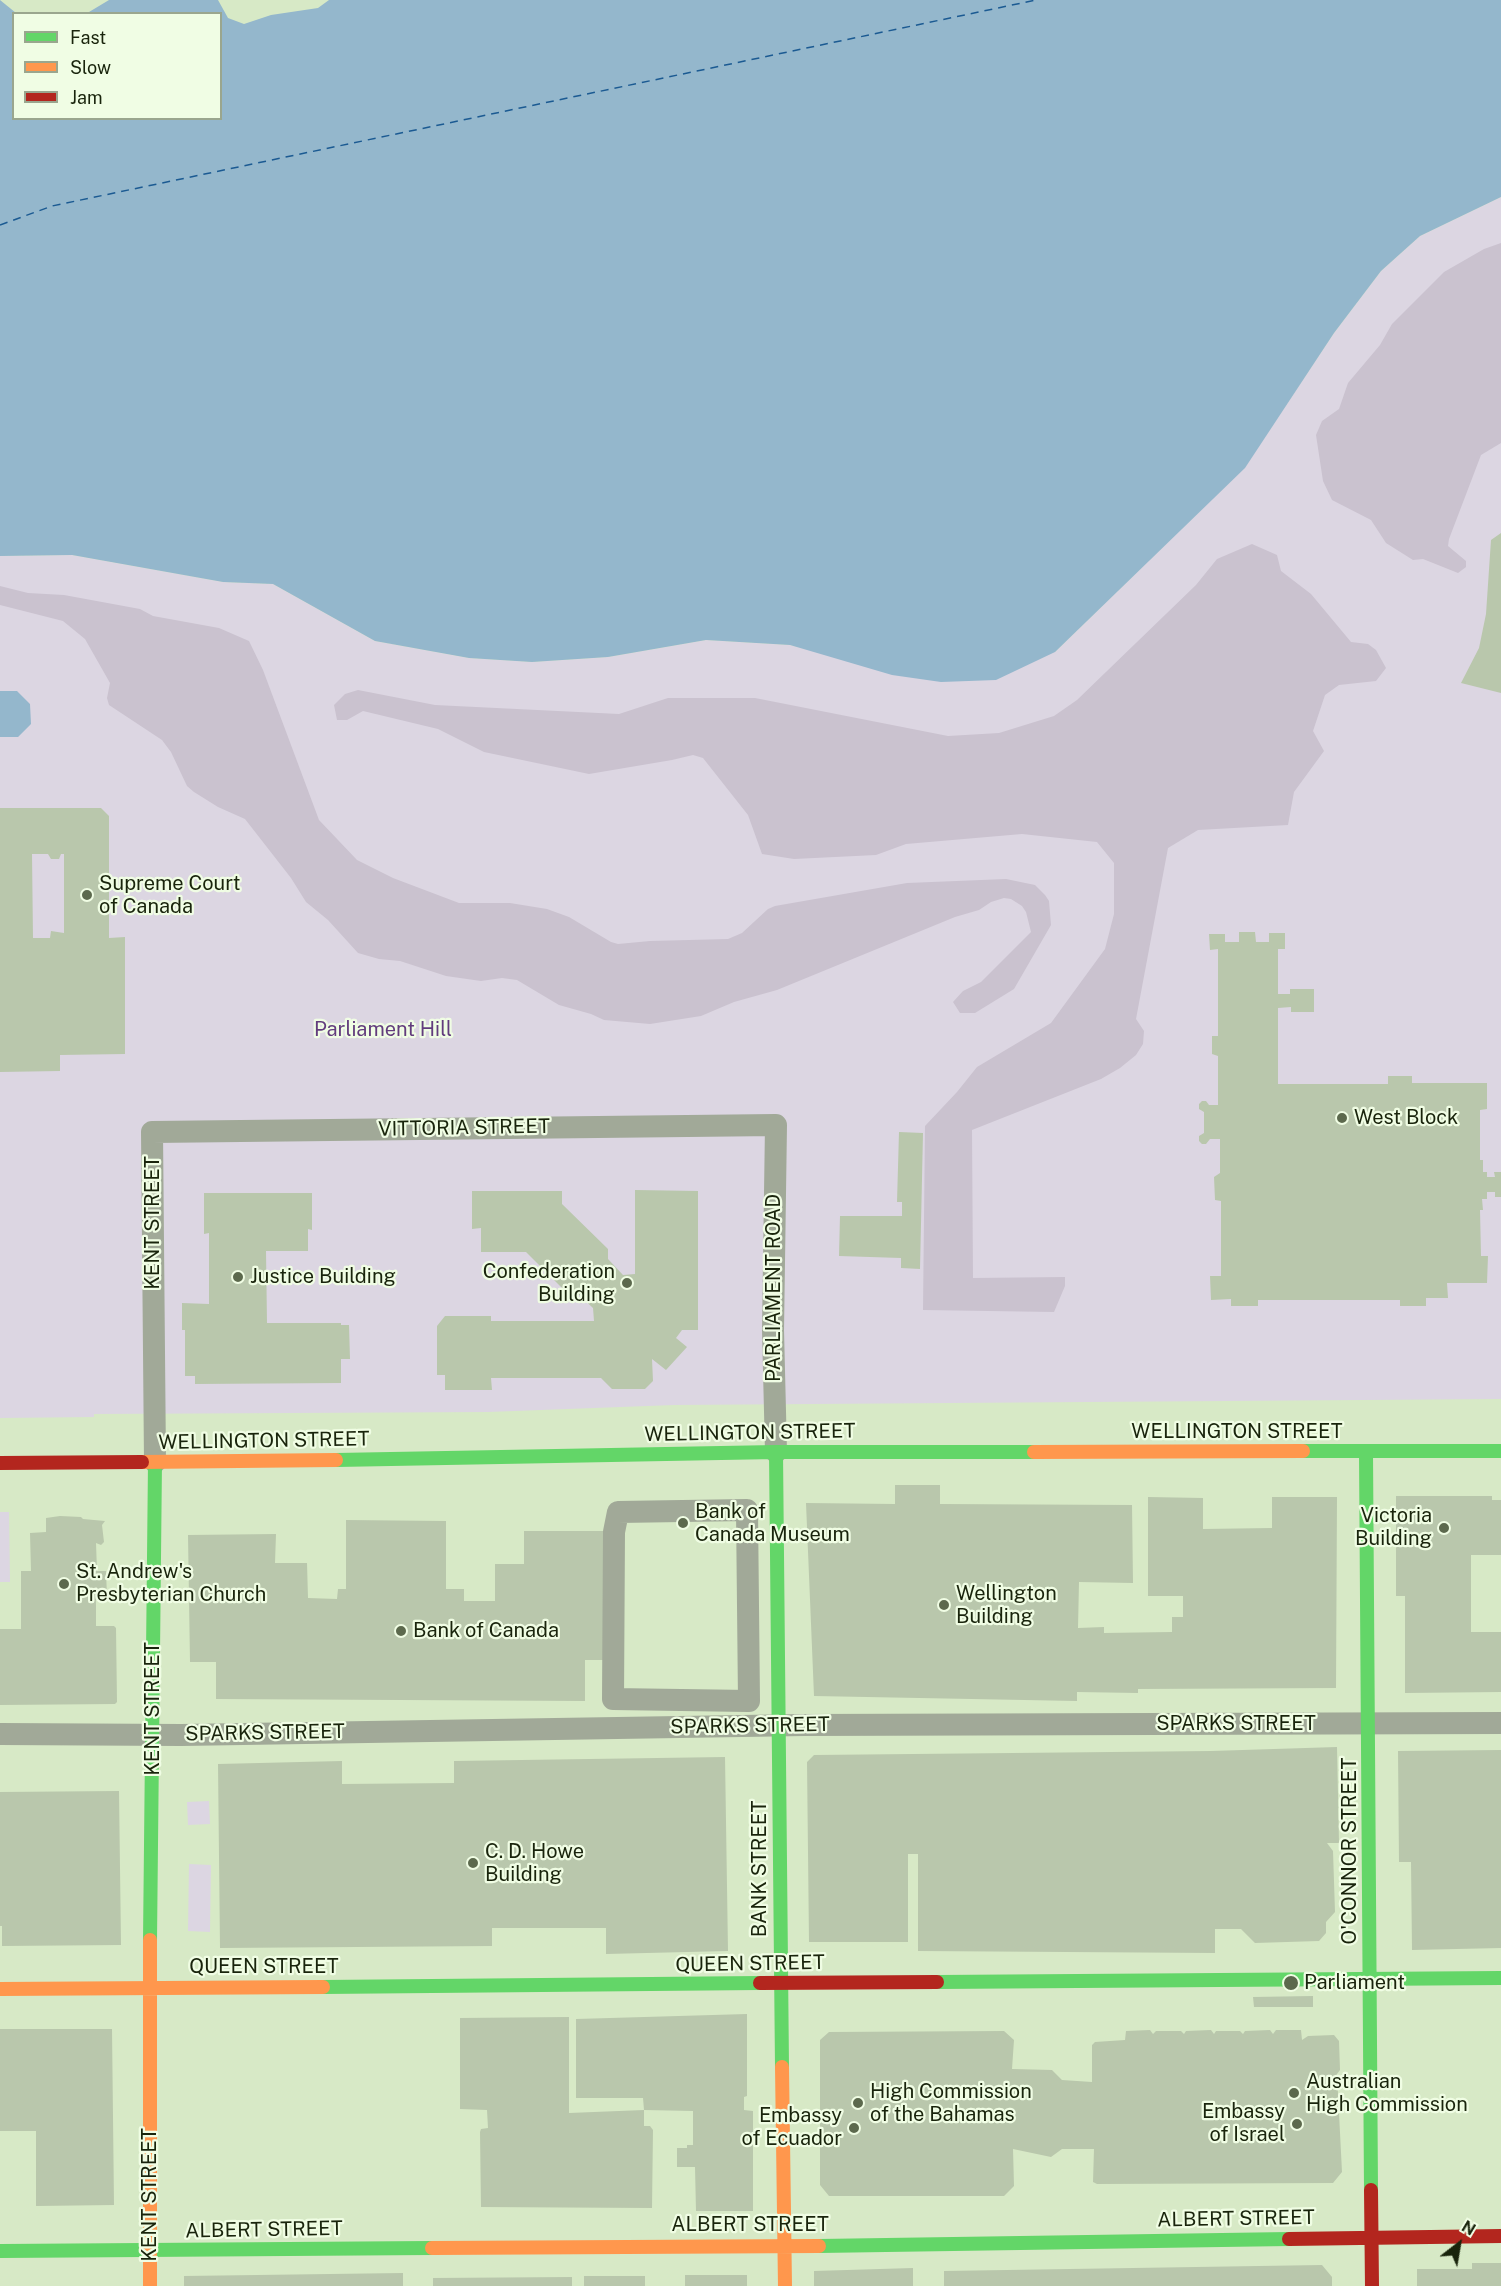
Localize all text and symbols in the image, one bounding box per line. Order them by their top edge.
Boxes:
legend [12,12,222,120]
text: Fast [70,27,106,48]
text: Slow [70,57,111,78]
text: Jam [70,87,103,108]
place label: Supreme Court of Canada [99,872,241,919]
marker: Supreme Court of Canada [80,888,94,902]
park label: Parliament Hill [314,1018,452,1042]
place label: West Block [1354,1106,1458,1130]
marker: West Block [1335,1111,1349,1125]
street label: VITTORIA STREET [378,1115,550,1141]
street label: KENT STREET [141,1156,165,1290]
street label: PARLIAMENT ROAD [762,1194,786,1382]
place label: Confederation Building [483,1260,615,1307]
place label: Justice Building [250,1265,396,1289]
marker: Justice Building [231,1270,245,1284]
marker: Confederation Building [620,1276,634,1290]
street label: WELLINGTON STREET [644,1419,856,1447]
street label: WELLINGTON STREET [1131,1420,1343,1444]
street label: WELLINGTON STREET [158,1427,370,1455]
place label: Bank of Canada Museum [695,1500,850,1547]
place label: Victoria Building [1355,1504,1432,1551]
marker: Bank of Canada Museum [676,1516,690,1530]
marker: Victoria Building [1437,1521,1451,1535]
place label: St. Andrew's Presbyterian Church [76,1560,266,1607]
marker: St. Andrew's Presbyterian Church [57,1577,71,1591]
place label: Wellington Building [956,1582,1057,1629]
marker: Wellington Building [937,1598,951,1612]
place label: Bank of Canada [413,1619,559,1643]
marker: Bank of Canada [394,1624,408,1638]
street label: KENT STREET [141,1642,165,1776]
street label: SPARKS STREET [1156,1712,1316,1736]
street label: SPARKS STREET [670,1713,830,1739]
street label: SPARKS STREET [185,1720,345,1746]
street label: O'CONNOR STREET [1338,1758,1362,1944]
street label: BANK STREET [748,1801,772,1937]
place label: C. D. Howe Building [485,1840,584,1887]
marker: C. D. Howe Building [466,1856,480,1870]
street label: QUEEN STREET [675,1951,825,1977]
street label: QUEEN STREET [189,1955,339,1979]
place label: Parliament [1304,1971,1405,1995]
marker: Parliament [1282,1974,1300,1992]
place label: Australian High Commission [1306,2070,1468,2117]
place label: High Commission of the Bahamas [870,2080,1032,2127]
marker: Australian High Commission [1287,2086,1301,2100]
marker: High Commission of the Bahamas [851,2096,865,2110]
place label: Embassy of Israel [1202,2100,1285,2147]
place label: Embassy of Ecuador [741,2104,842,2151]
marker: Embassy of Israel [1290,2117,1304,2131]
marker: Embassy of Ecuador [847,2121,861,2135]
street label: KENT STREET [138,2128,162,2262]
street label: ALBERT STREET [1157,2206,1315,2232]
street label: ALBERT STREET [671,2213,829,2237]
north arrow [1429,2214,1489,2274]
street label: ALBERT STREET [185,2217,343,2243]
text: N [1458,2217,1479,2240]

